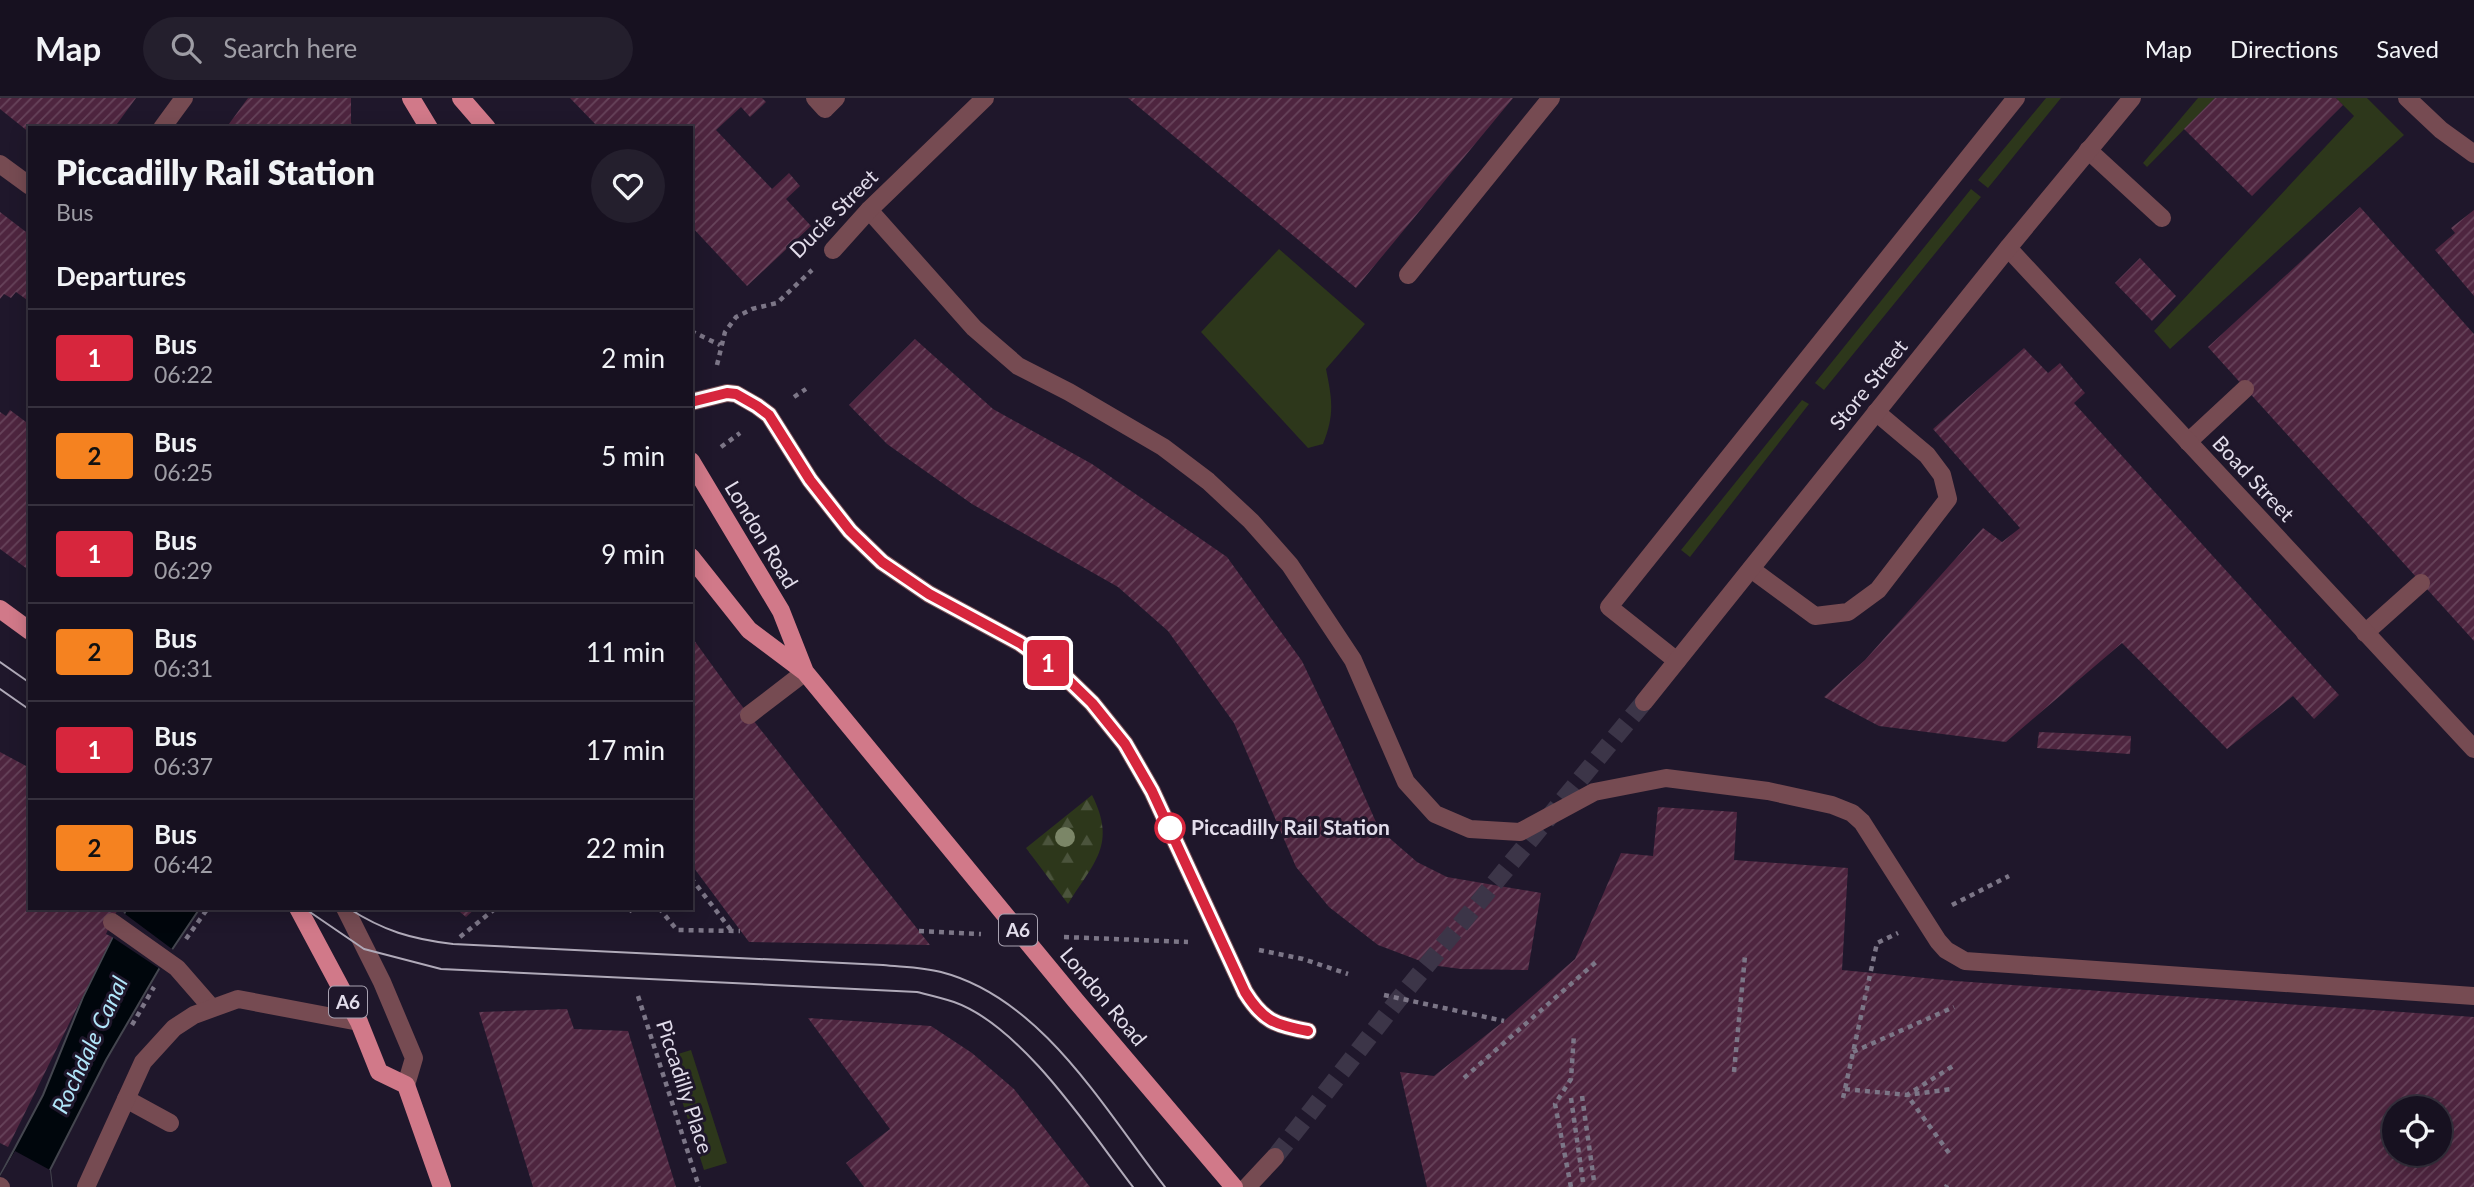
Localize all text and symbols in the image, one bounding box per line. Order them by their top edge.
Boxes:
search box [143,17,633,80]
text: Map [35,28,101,68]
icon: search [167,29,205,67]
text: Search here [223,32,357,64]
text: Map [2145,34,2192,63]
text: Directions [2230,34,2338,63]
text: Saved [2376,34,2439,63]
button: heart [591,149,665,223]
text: Piccadilly Rail Station [56,152,375,192]
street label: Ducie Street [784,163,883,262]
text: Bus [56,198,93,226]
text: Departures [56,260,186,292]
text: Bus [154,328,197,360]
street label: Store Street [1824,333,1912,434]
text: 2 min [601,342,665,374]
text: 1 [88,343,101,372]
text: 06:22 [154,360,213,388]
text: Bus [154,426,197,458]
street label: Boad Street [2208,430,2300,526]
text: 5 min [601,440,665,472]
text: 2 [88,441,101,470]
text: 06:25 [154,458,213,486]
street label: London Road [720,476,804,593]
text: Bus [154,524,197,556]
text: 9 min [601,538,665,570]
text: 1 [88,539,101,568]
text: 06:29 [154,556,213,584]
text: Bus [154,622,197,654]
text: 11 min [586,636,665,668]
text: 2 [88,637,101,666]
line badge: 1 [1025,640,1071,686]
text: 1 [1041,648,1055,677]
text: 06:31 [154,654,213,682]
text: Bus [154,720,197,752]
text: 17 min [586,734,665,766]
text: 1 [88,735,101,764]
text: 06:37 [154,752,213,780]
marker: Piccadilly Rail Station [1155,813,1185,843]
place label: Piccadilly Rail Station [1191,814,1390,839]
text: Bus [154,818,197,850]
text: 22 min [586,832,665,864]
text: 2 [88,833,101,862]
text: 06:42 [154,850,213,878]
road number: A6 [999,915,1037,946]
street label: London Road [1056,942,1153,1050]
water label: Rochdale Canal [45,972,133,1117]
road number: A6 [329,986,367,1018]
street label: Piccadilly Place [652,1017,719,1157]
map controls [2382,1096,2452,1166]
button: locate [2382,1096,2452,1166]

